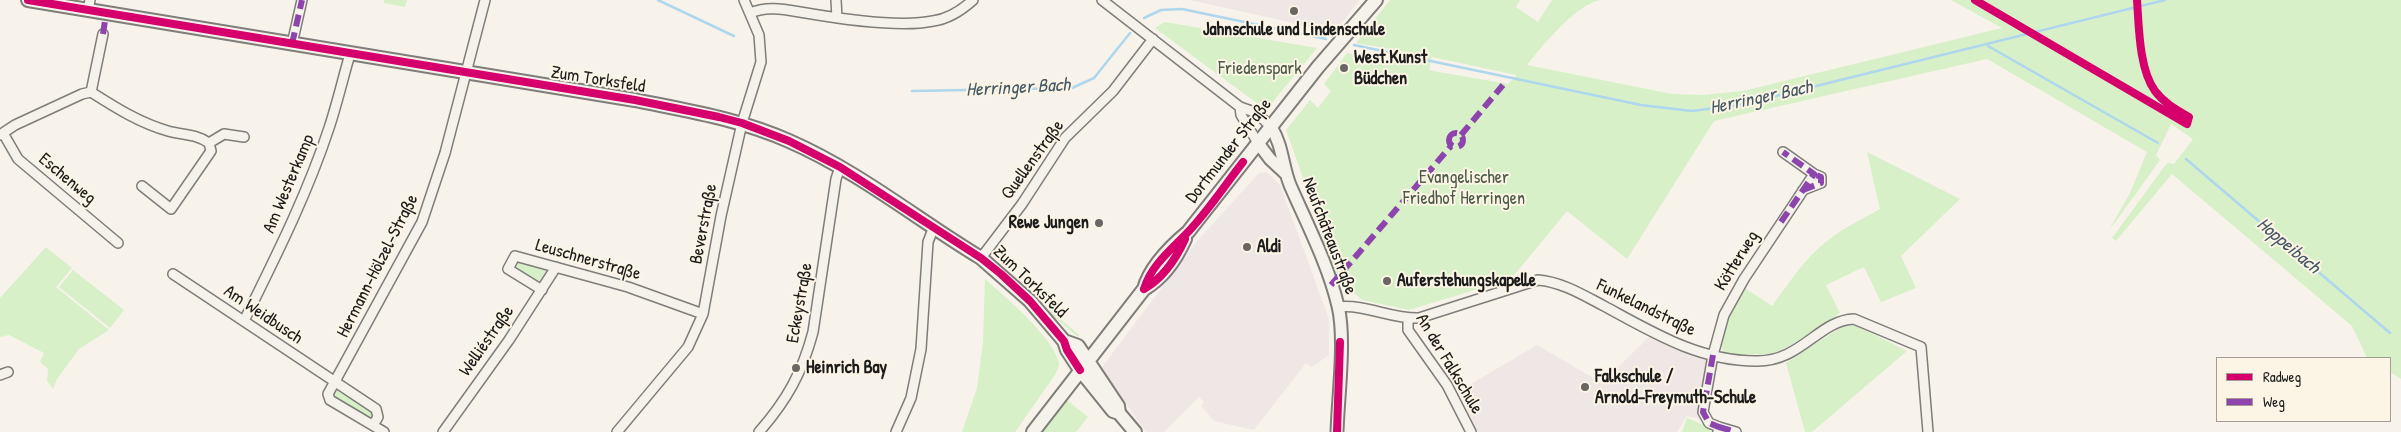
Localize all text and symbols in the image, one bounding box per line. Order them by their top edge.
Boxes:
marker: Jahnschule und Lindenschule [1288,5,1300,17]
place label: Jahnschule und Lindenschule [1203,19,1385,41]
place label: West.Kunst Büdchen [1354,47,1427,90]
park label: Friedenspark [1218,58,1302,80]
street label: Zum Torksfeld [549,62,647,98]
marker: West.Kunst Büdchen [1338,62,1350,74]
water label: Herringer Bach [965,74,1071,102]
water label: Herringer Bach [1708,76,1814,120]
street label: Dortmunder Straße [1181,94,1277,208]
street label: Quellenstraße [997,116,1069,204]
street label: Am Westerkamp [259,131,319,237]
street label: Eschenweg [34,149,100,209]
park label: Evangelischer Friedhof Herringen [1403,167,1525,210]
street label: Neufchâteaustraße [1297,175,1361,297]
street label: Beverstraße [686,182,722,266]
street label: Hermann-Hölzel-Straße [333,191,423,341]
place label: Rewe Jungen [1009,212,1089,234]
water label: Hoppeibach [2252,213,2324,279]
marker: Rewe Jungen [1093,217,1105,229]
street label: Kötterweg [1710,227,1764,295]
street label: Leuschnerstraße [533,235,643,285]
place label: Aldi [1257,236,1282,258]
street label: Zum Torksfeld [988,241,1072,323]
marker: Aldi [1241,241,1253,253]
street label: Eckeystraße [782,261,818,345]
place label: Auferstehungskapelle [1397,270,1536,292]
marker: Auferstehungskapelle [1381,275,1393,287]
street label: Funkelandstraße [1593,275,1699,341]
street label: Am Weidbusch [219,281,307,349]
street label: Welliéstraße [455,302,519,380]
street label: An der Falkschule [1411,310,1487,418]
place label: Heinrich Bay [806,357,887,379]
legend [2216,357,2391,422]
marker: Heinrich Bay [790,362,802,374]
place label: Falkschule / Arnold-Freymuth-Schule [1595,366,1756,408]
text: Radweg [2263,366,2301,387]
marker: Falkschule / Arnold-Freymuth-Schule [1579,381,1591,393]
text: Weg [2263,391,2285,412]

